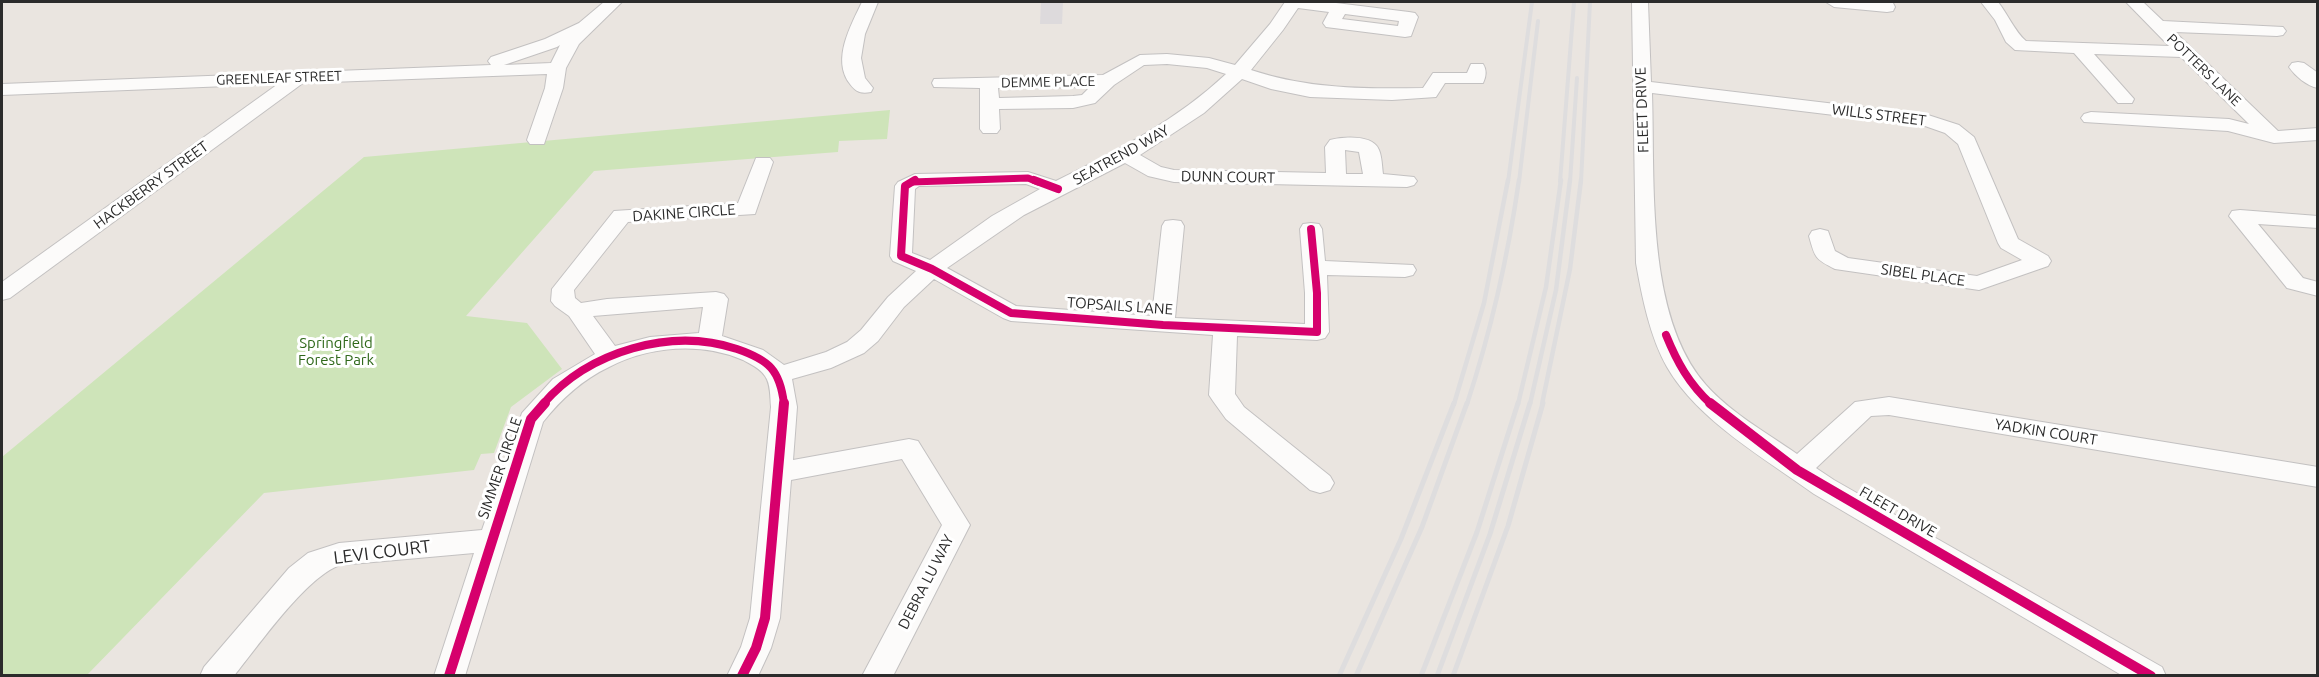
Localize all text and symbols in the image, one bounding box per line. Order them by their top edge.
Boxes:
street label: POTTERS LANE [2163,30,2245,110]
street label: GREENLEAF STREET [216,67,342,89]
street label: FLEET DRIVE [1632,67,1652,153]
street label: DEMME PLACE [1001,73,1095,91]
street label: WILLS STREET [1831,100,1927,130]
street label: SEATREND WAY [1070,121,1172,189]
street label: HACKBERRY STREET [90,137,212,233]
street label: DUNN COURT [1181,167,1275,187]
street label: DAKINE CIRCLE [632,200,736,226]
street label: SIBEL PLACE [1880,260,1966,290]
street label: TOPSAILS LANE [1066,293,1174,319]
park label: Springfield Forest Park [298,334,374,369]
street label: SIMMER CIRCLE [474,415,526,521]
street label: YADKIN COURT [1993,415,2099,449]
street label: FLEET DRIVE [1856,483,1940,541]
street label: DEBRA LU WAY [894,532,958,632]
street label: LEVI COURT [332,535,432,569]

